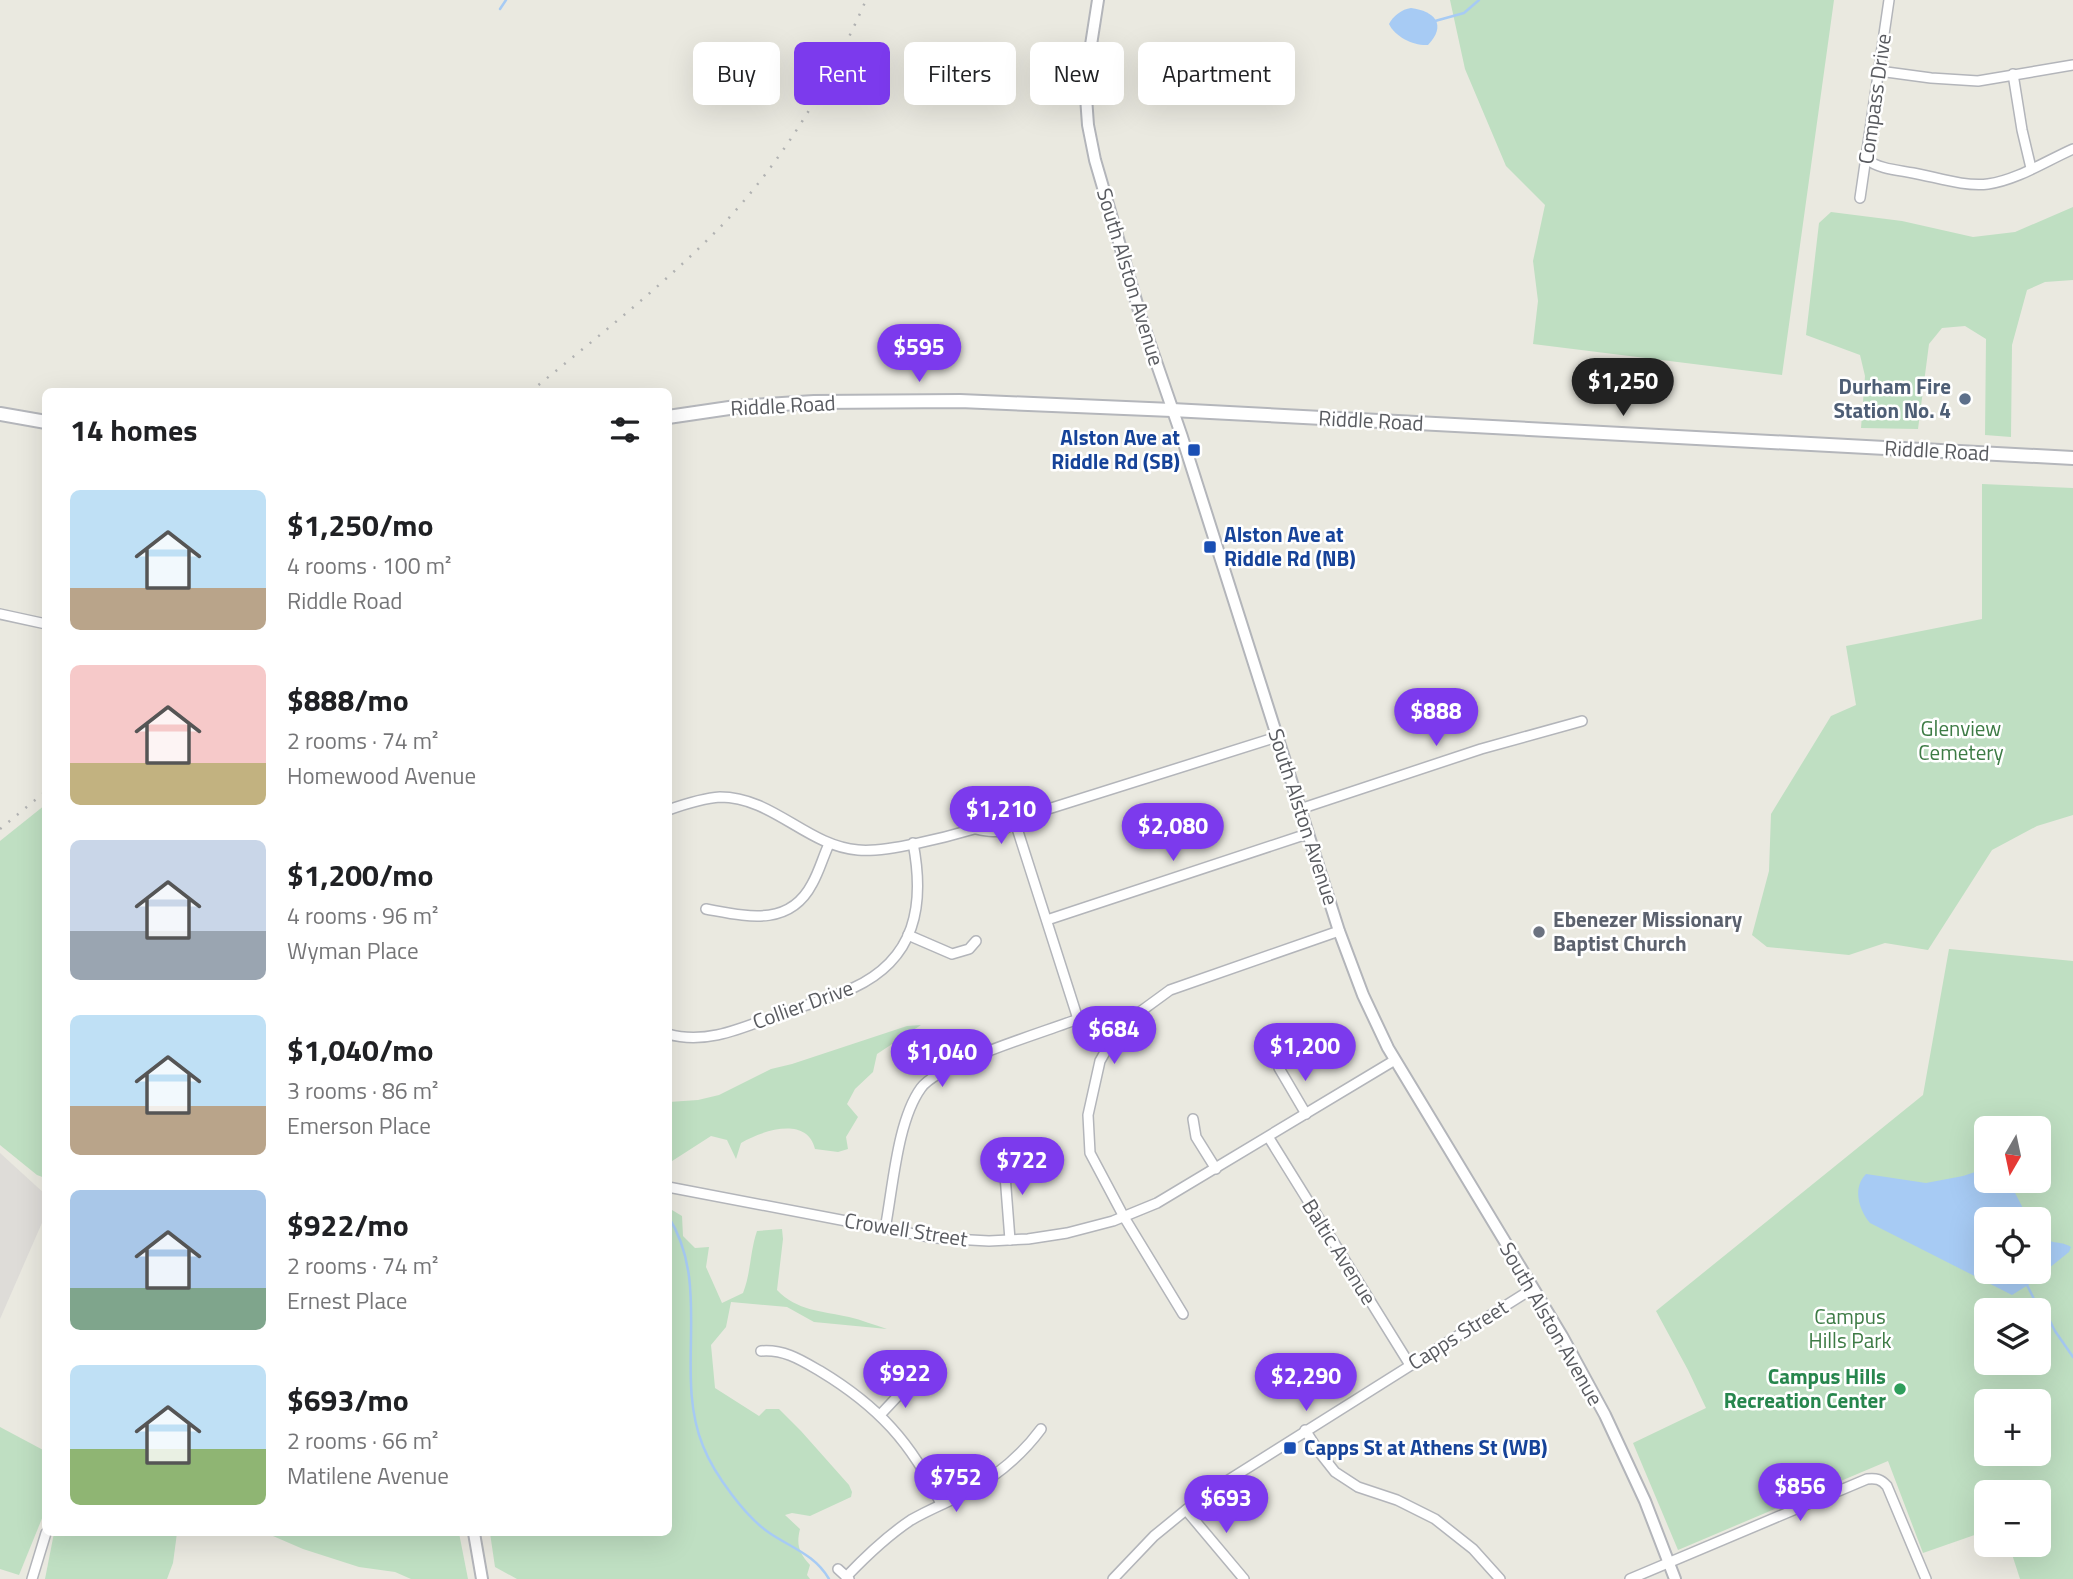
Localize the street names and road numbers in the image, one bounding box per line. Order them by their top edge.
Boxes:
street label: Compass Drive [1849,32,1899,166]
street label: South Alston Avenue [1089,184,1173,369]
street label: Riddle Road [730,386,836,424]
street label: Riddle Road [1318,401,1424,439]
street label: Riddle Road [1884,431,1990,469]
street label: South Alston Avenue [1260,724,1348,909]
street label: Collier Drive [748,971,857,1037]
street label: Baltic Avenue [1295,1192,1385,1311]
street label: Crowell Street [842,1203,971,1255]
street label: South Alston Avenue [1492,1236,1612,1411]
street label: Capps Street [1401,1290,1514,1378]

